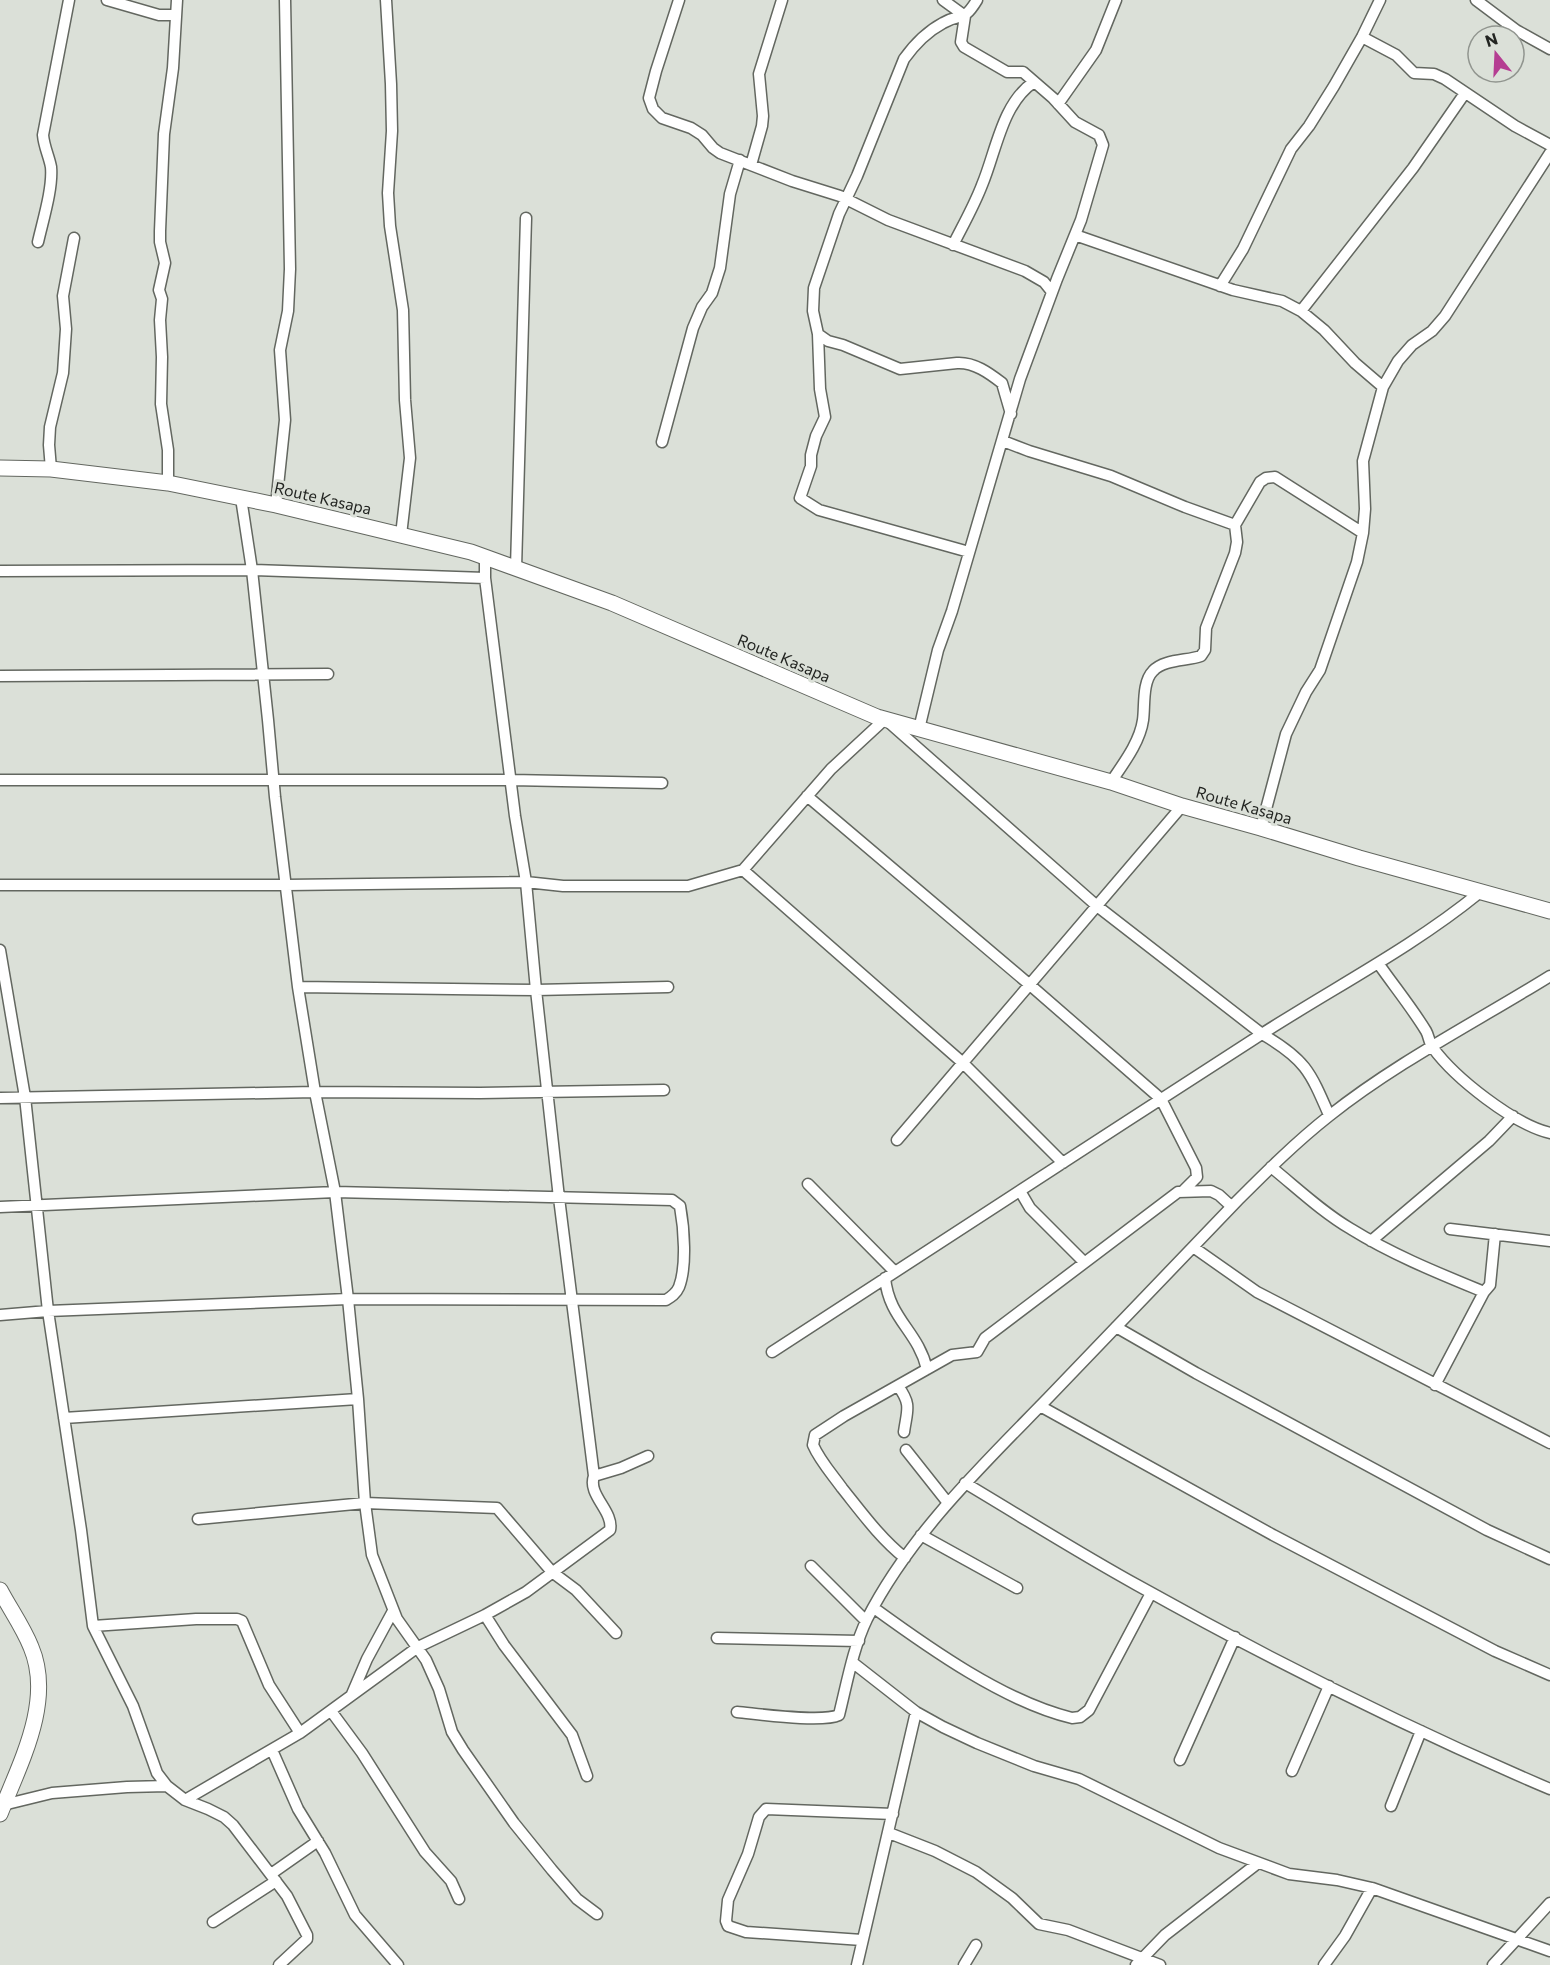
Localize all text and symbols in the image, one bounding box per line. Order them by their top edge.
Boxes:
north arrow [1466,24,1526,84]
text: N [1483,28,1500,50]
street label: Route Kasapa [273,477,374,518]
street label: Route Kasapa [735,629,834,686]
street label: Route Kasapa [1194,782,1294,827]

